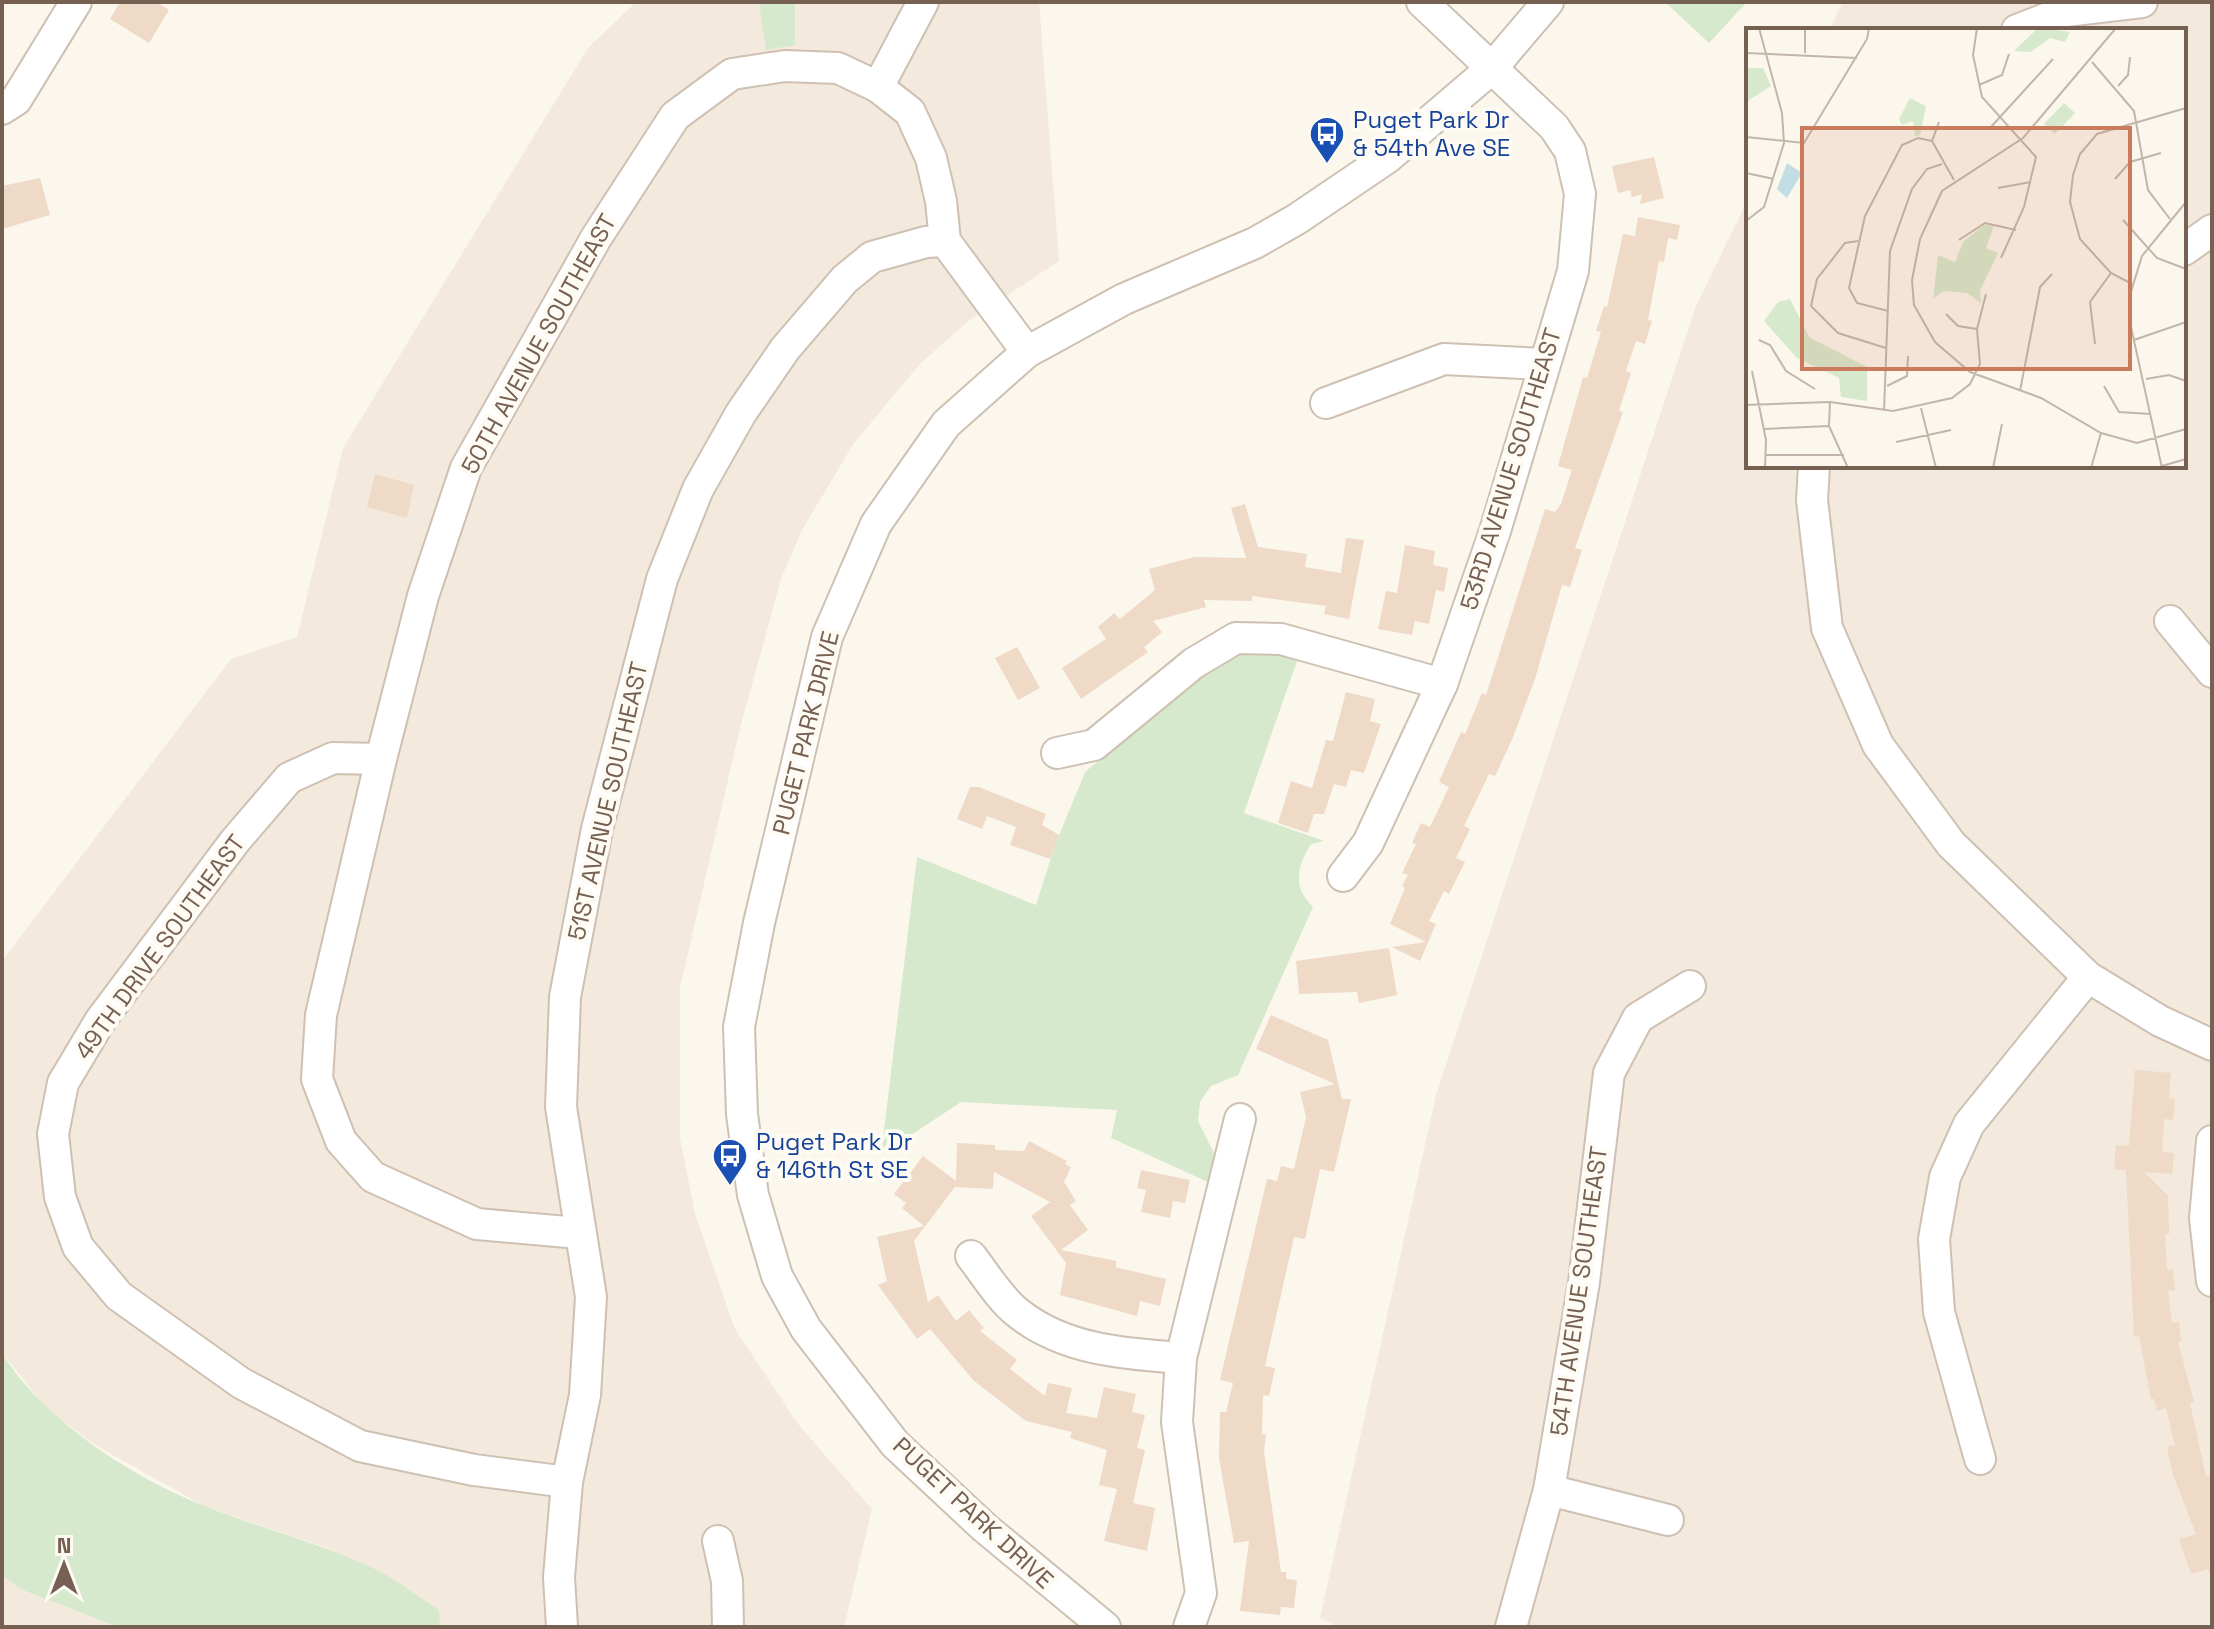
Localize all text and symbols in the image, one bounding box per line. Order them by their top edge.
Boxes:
inset map [1746,28,2186,468]
place label: Puget Park Dr & 54th Ave SE [1353,104,1510,163]
bus stop icon: Puget Park Dr & 54th Ave SE [1308,115,1346,165]
street label: 50TH AVENUE SOUTHEAST [454,208,623,479]
street label: 53RD AVENUE SOUTHEAST [1453,324,1568,613]
street label: PUGET PARK DRIVE [765,628,846,838]
street label: 51ST AVENUE SOUTHEAST [560,659,655,943]
street label: 49TH DRIVE SOUTHEAST [68,828,252,1065]
place label: Puget Park Dr & 146th St SE [756,1126,913,1185]
bus stop icon: Puget Park Dr & 146th St SE [711,1137,749,1187]
street label: 54TH AVENUE SOUTHEAST [1543,1144,1614,1438]
street label: PUGET PARK DRIVE [886,1430,1060,1595]
north arrow [24,1525,104,1605]
text: N [57,1531,71,1559]

